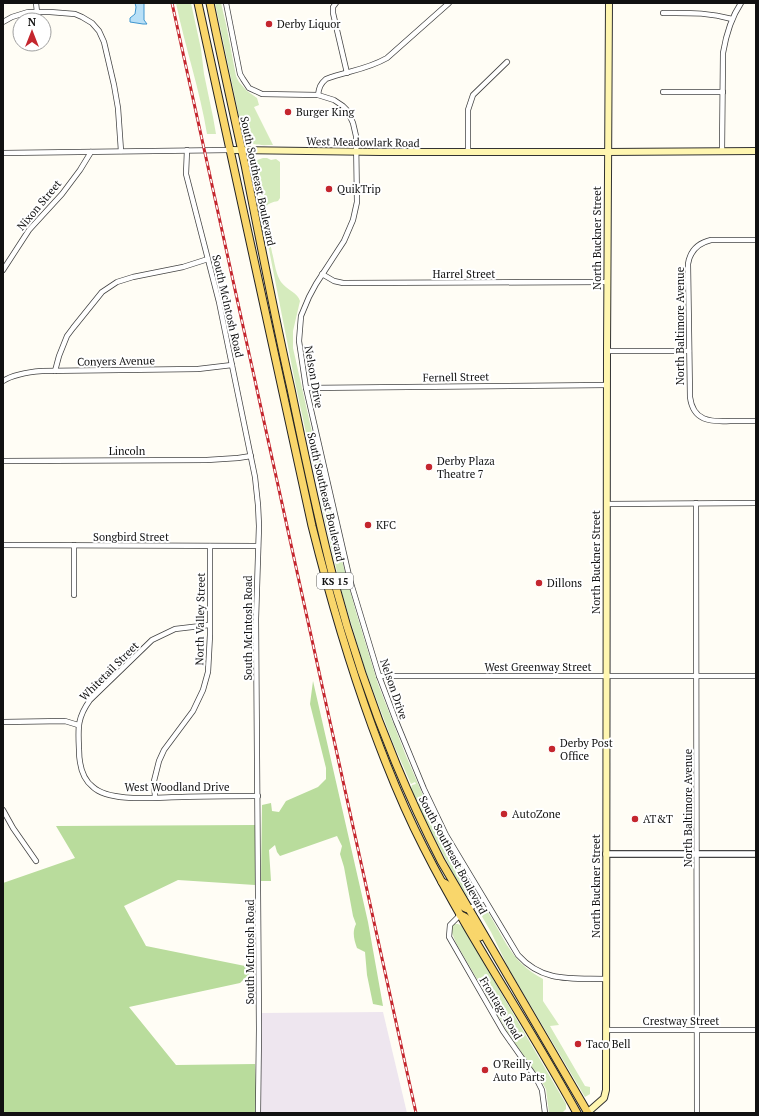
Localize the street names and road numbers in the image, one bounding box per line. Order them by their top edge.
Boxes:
street label: South Southeast Boulevard [237,115,279,247]
street label: West Meadowlark Road [306,134,420,150]
street label: Nixon Street [14,177,64,233]
street label: North Buckner Street [590,186,604,290]
street label: South McIntosh Road [209,253,247,359]
street label: North Baltimore Avenue [673,266,687,385]
street label: Harrel Street [433,267,495,281]
street label: Nelson Drive [302,345,326,410]
street label: Conyers Avenue [77,353,155,369]
street label: Fernell Street [423,369,489,385]
street label: South Southeast Boulevard [304,431,348,563]
street label: Lincoln [109,444,146,458]
street label: North Buckner Street [589,510,603,614]
street label: Songbird Street [93,530,169,544]
street label: North Valley Street [192,572,208,666]
road number: KS 15 [317,573,353,589]
street label: South McIntosh Road [241,575,255,681]
street label: Whitetail Street [76,638,142,704]
street label: Nelson Drive [377,657,411,722]
street label: West Greenway Street [484,660,592,674]
street label: North Baltimore Avenue [681,748,695,867]
street label: West Woodland Drive [125,780,230,794]
street label: South Southeast Boulevard [416,793,490,917]
street label: North Buckner Street [589,834,603,938]
street label: South McIntosh Road [243,899,257,1005]
street label: Frontage Road [477,974,525,1042]
street label: Crestway Street [643,1014,719,1028]

